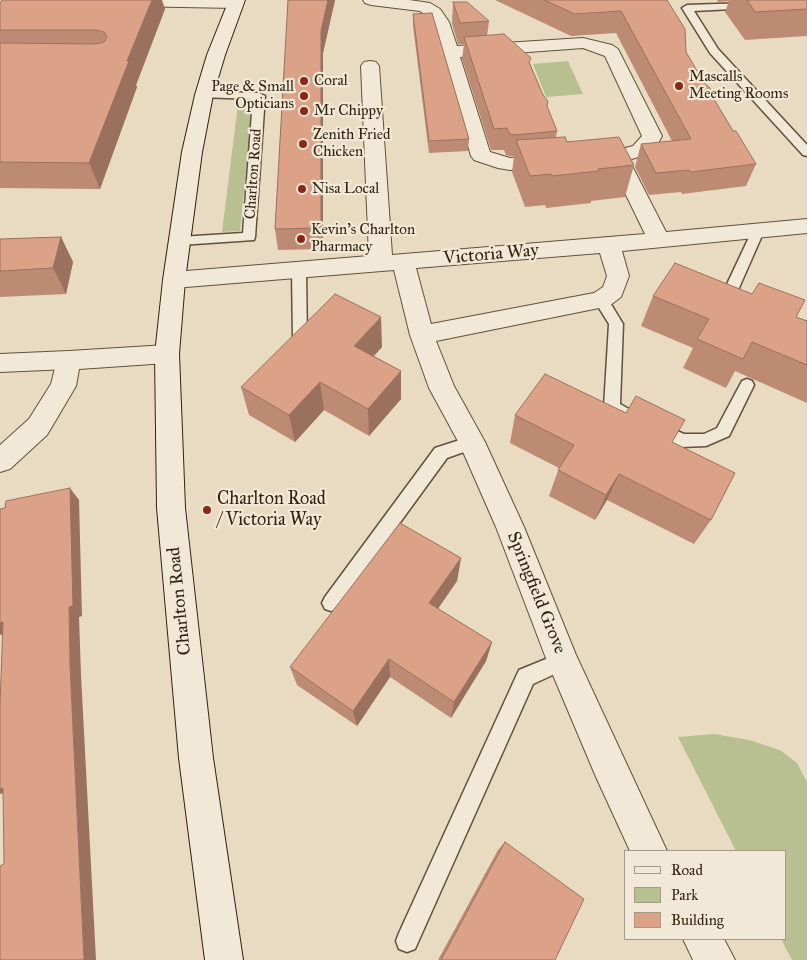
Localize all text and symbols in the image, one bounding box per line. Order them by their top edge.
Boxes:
place label: Mascalls Meeting Rooms [689,68,788,103]
place label: Coral [314,72,348,90]
marker: Coral [298,75,310,87]
place label: Page & Small Opticians [211,78,294,113]
marker: Mascalls Meeting Rooms [673,80,685,92]
marker: Page & Small Opticians [298,90,310,102]
place label: Mr Chippy [314,102,383,120]
marker: Mr Chippy [298,105,310,117]
place label: Zenith Fried Chicken [313,126,391,161]
street label: Charlton Road [242,128,266,220]
marker: Zenith Fried Chicken [297,138,309,150]
place label: Nisa Local [312,180,379,198]
marker: Nisa Local [296,183,308,195]
place label: Kevin's Charlton Pharmacy [311,221,415,256]
marker: Kevin's Charlton Pharmacy [295,233,307,245]
street label: Victoria Way [442,240,540,270]
place label: Charlton Road / Victoria Way [217,489,326,532]
marker: Charlton Road / Victoria Way [201,504,213,516]
street label: Springfield Grove [502,529,570,657]
street label: Charlton Road [164,546,196,656]
legend [624,850,787,940]
text: Road [671,861,703,879]
text: Park [671,886,698,904]
text: Building [671,911,724,929]

